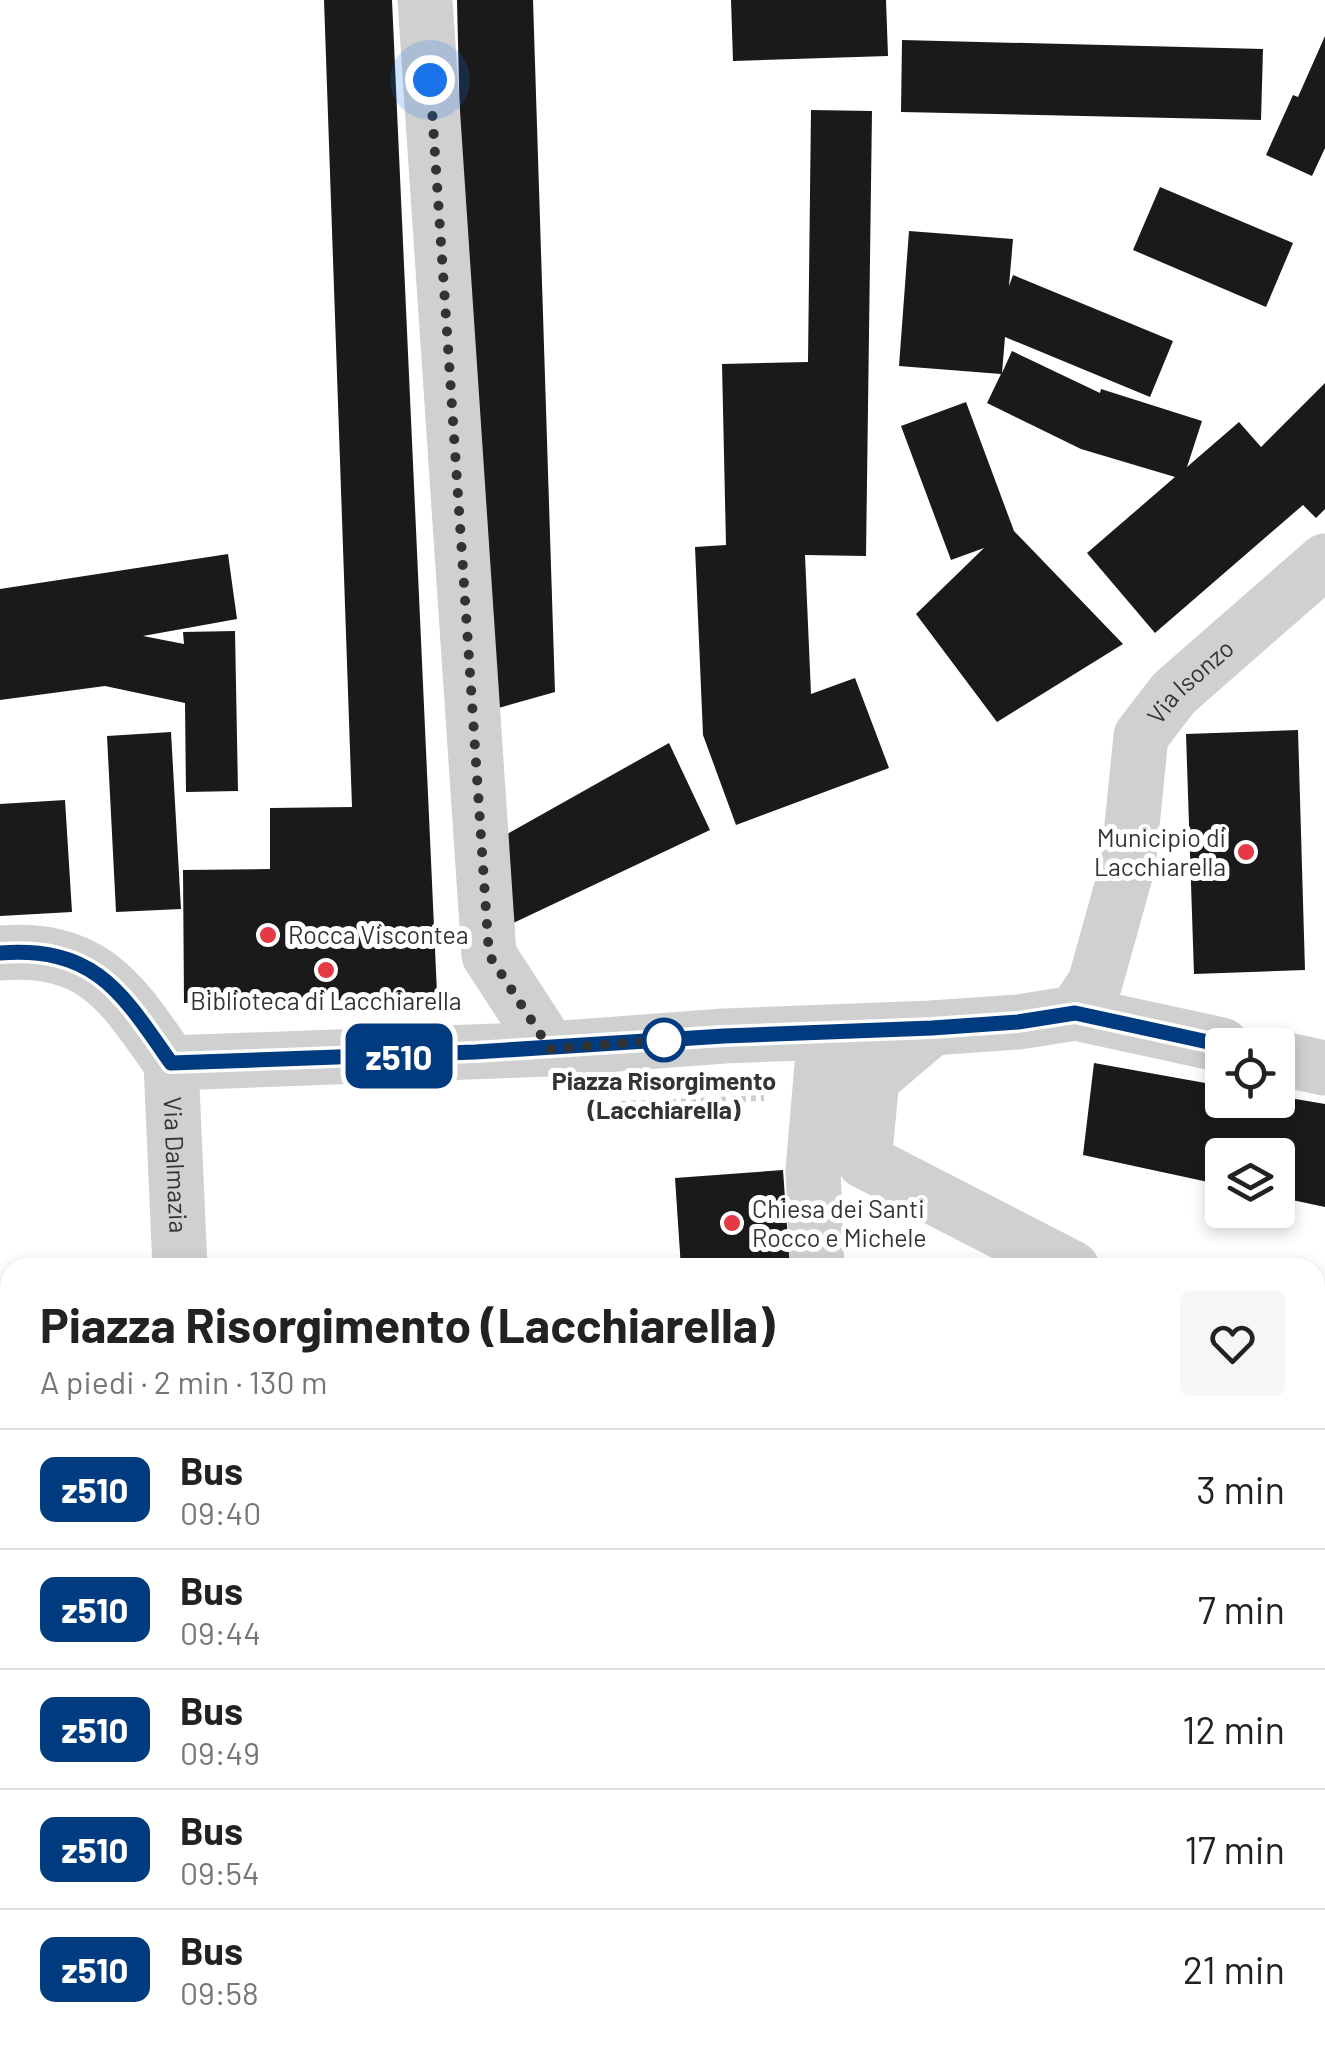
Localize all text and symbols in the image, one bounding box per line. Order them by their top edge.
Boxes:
your location [405,55,455,105]
street label: Via Isonzo [1140,632,1239,729]
place label: Municipio di Lacchiarella [1094,822,1226,881]
marker: Municipio di Lacchiarella [1235,841,1257,863]
place label: Rocca Viscontea [288,919,468,949]
marker: Rocca Viscontea [257,924,279,946]
marker: Biblioteca di Lacchiarella [315,959,337,981]
place label: Biblioteca di Lacchiarella [190,985,462,1015]
marker: Piazza Risorgimento (Lacchiarella) [643,1019,685,1061]
line badge: z510 [329,1024,469,1088]
map controls [1205,1028,1295,1228]
button: locate [1205,1028,1295,1118]
text: z510 [366,1035,432,1077]
place label: Piazza Risorgimento (Lacchiarella) [552,1065,776,1124]
street label: Via Dalmazia [158,1096,194,1234]
button: layers [1205,1138,1295,1228]
place label: Chiesa dei Santi Rocco e Michele [752,1193,927,1252]
marker: Chiesa dei Santi Rocco e Michele [721,1212,743,1234]
button: heart [1180,1291,1285,1396]
text: Piazza Risorgimento (Lacchiarella) [40,1295,775,1353]
text: A piedi · 2 min · 130 m [40,1362,327,1400]
text: Bus [180,1447,243,1493]
text: 3 min [1196,1466,1285,1512]
text: z510 [62,1468,128,1510]
text: 09:40 [180,1493,261,1531]
text: Bus [180,1567,243,1613]
text: 7 min [1198,1586,1285,1632]
text: z510 [62,1588,128,1630]
text: 09:44 [180,1613,261,1651]
text: Bus [180,1687,243,1733]
text: 12 min [1182,1706,1285,1752]
text: z510 [62,1708,128,1750]
text: 09:49 [180,1733,260,1771]
text: Bus [180,1807,243,1853]
text: 17 min [1185,1826,1285,1872]
text: z510 [62,1828,128,1870]
text: 09:54 [180,1853,260,1891]
text: Bus [180,1927,243,1973]
text: 21 min [1183,1946,1285,1992]
text: z510 [62,1948,128,1990]
text: 09:58 [180,1973,259,2011]

